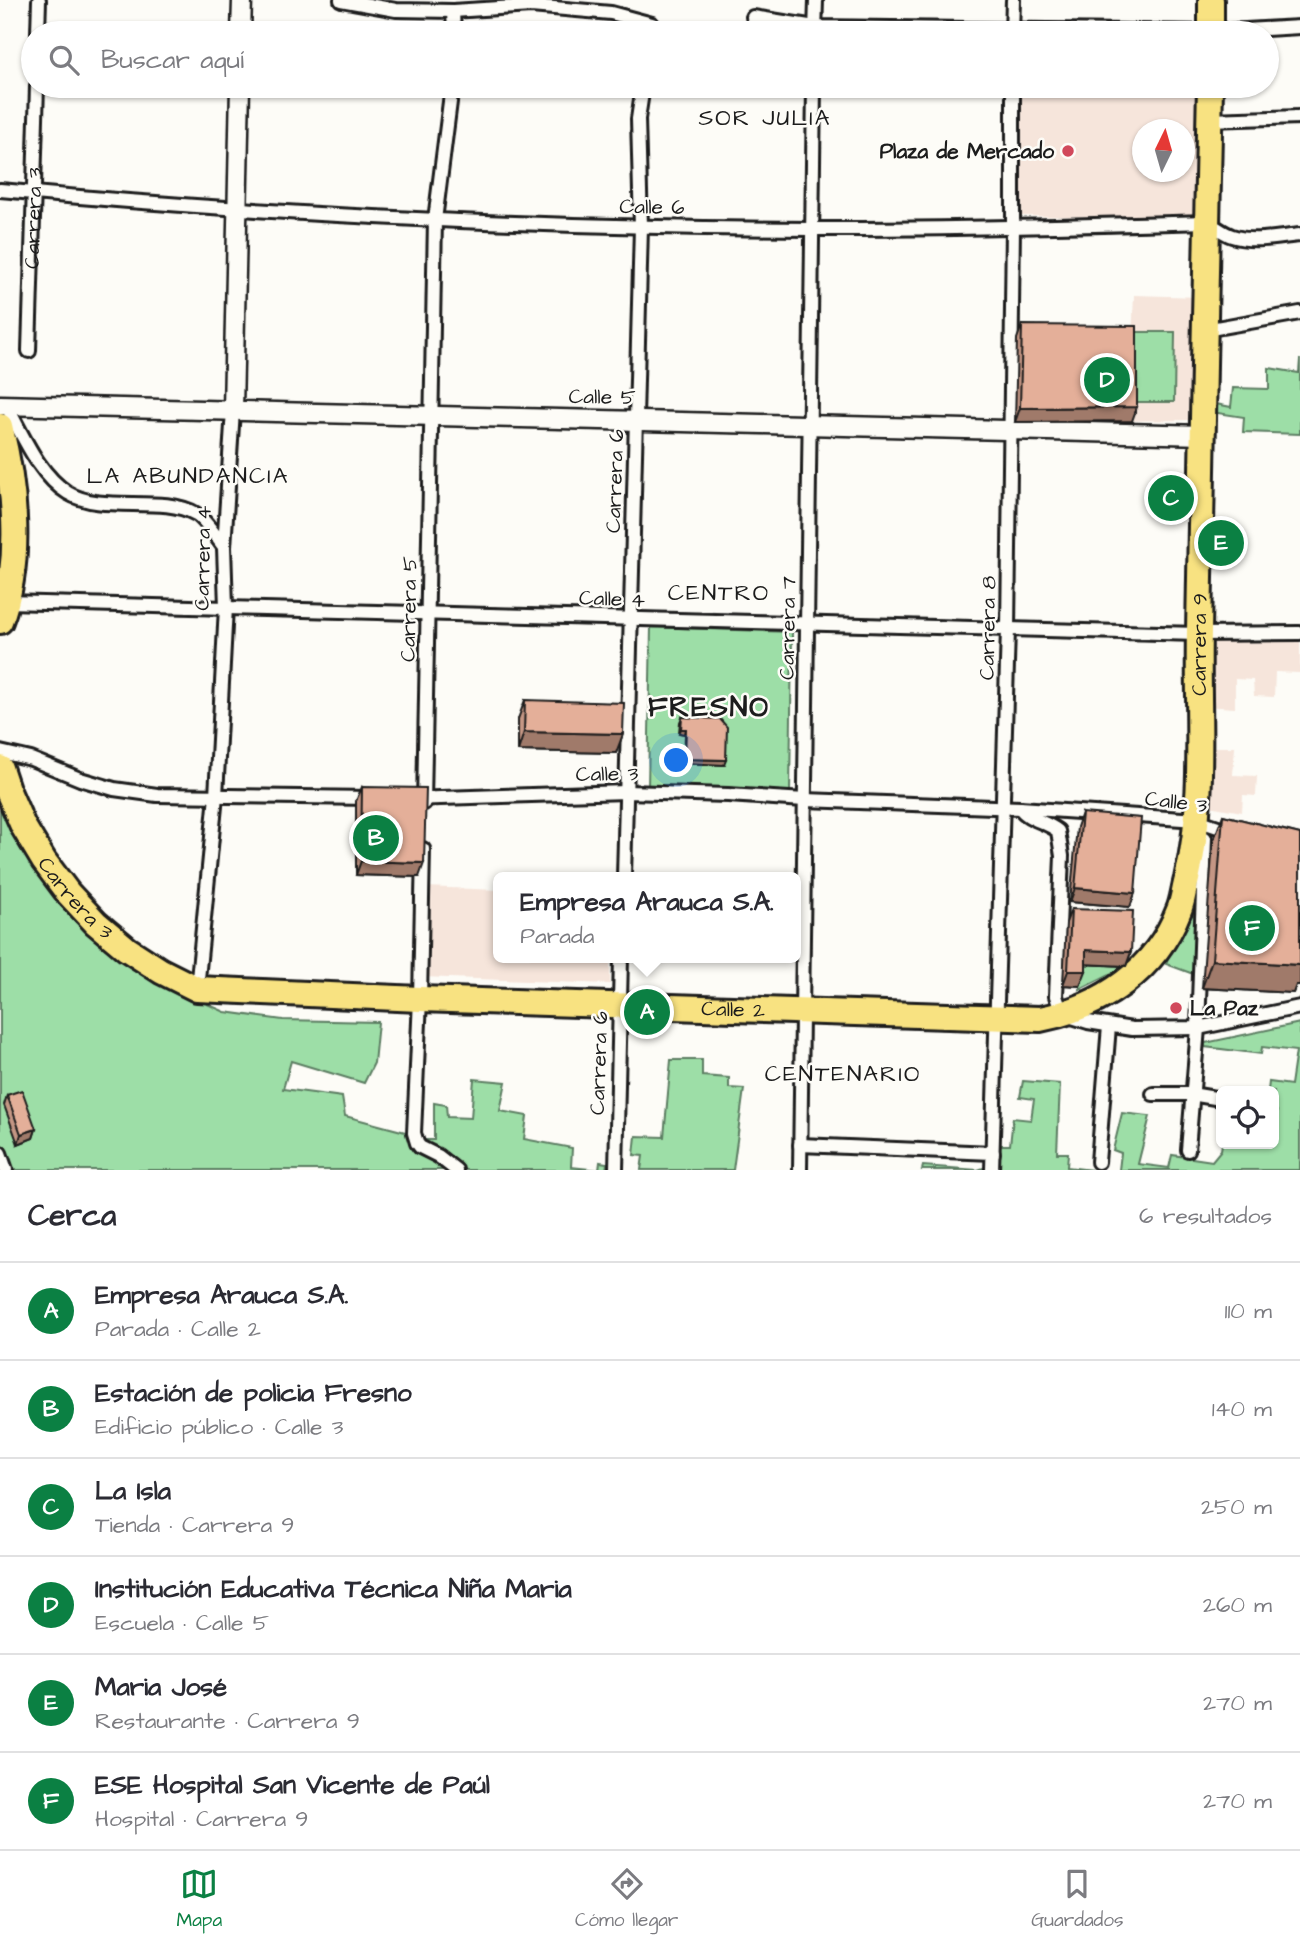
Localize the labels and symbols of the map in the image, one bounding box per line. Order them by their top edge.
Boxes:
district label: SOR JULIA [698,102,832,134]
north arrow [1132,119,1195,182]
place label: Plaza de Mercado [880,137,1054,166]
marker: Plaza de Mercado [1060,143,1076,159]
street label: Carrera 3 [17,167,49,269]
street label: Calle 6 [619,192,685,222]
pin: D [1084,354,1130,406]
street label: Calle 5 [568,382,636,412]
street label: Carrera 6 [599,429,631,533]
district label: LA ABUNDANCIA [87,460,289,492]
pin: C [1148,472,1194,524]
street label: Carrera 4 [188,505,218,611]
pin: E [1198,517,1244,569]
street label: Carrera 5 [394,556,424,662]
street label: Carrera 8 [973,575,1003,680]
street label: Carrera 7 [773,576,803,680]
district label: CENTRO [668,577,770,609]
street label: Calle 4 [578,583,646,615]
street label: Carrera 9 [1184,593,1214,696]
district label: FRESNO [648,688,770,727]
your location [659,743,693,777]
street label: Calle 3 [575,759,639,789]
street label: Calle 3 [1143,784,1209,820]
pin: B [353,812,399,864]
street label: Carrera 3 [31,851,120,946]
pin: F [1229,902,1275,954]
pin: A [624,986,670,1038]
street label: Calle 2 [701,994,766,1025]
place label: La Paz [1190,994,1259,1023]
marker: La Paz [1168,1000,1184,1016]
street label: Carrera 6 [583,1011,615,1115]
district label: CENTENARIO [765,1058,921,1090]

